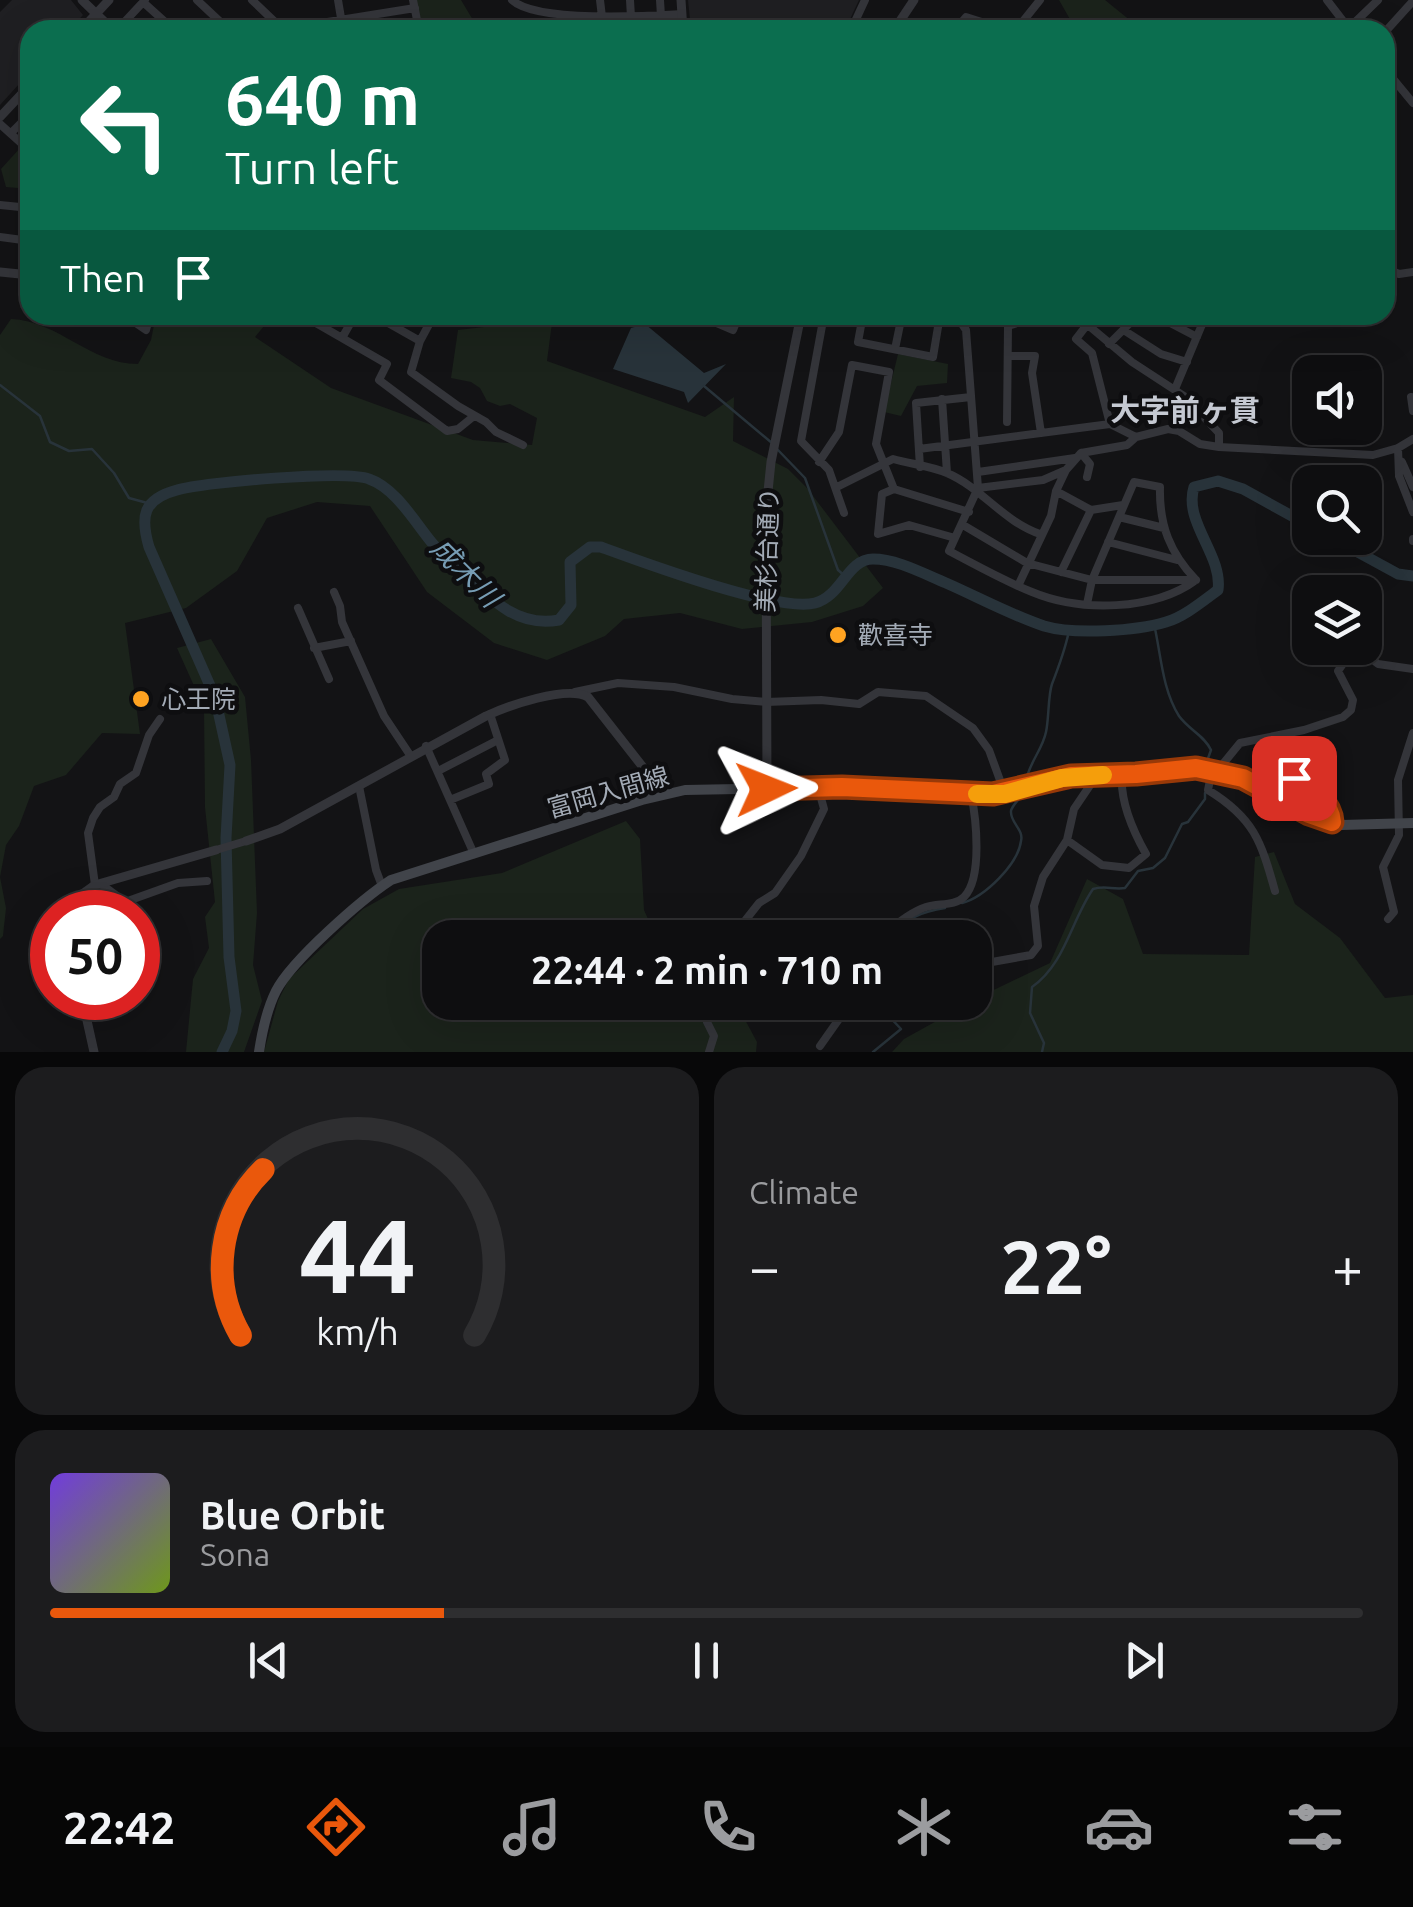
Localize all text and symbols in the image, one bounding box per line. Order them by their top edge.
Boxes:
icon: left [60,60,190,190]
text: 640 m [225,60,420,138]
text: Turn left [225,142,399,193]
icon: arrive [166,250,221,305]
text: Then [60,257,146,299]
map controls [1292,355,1382,665]
button: sound [1292,355,1382,445]
district label: 大字前ヶ貫 [1110,393,1260,427]
button: search [1292,465,1382,555]
street label: 美杉台通り [751,487,783,613]
water label: 成木川 [425,531,509,615]
button: layers [1292,575,1382,665]
place label: 歡喜寺 [858,621,933,649]
marker: 歡喜寺 [827,624,849,646]
place label: 心王院 [161,685,236,713]
marker: 心王院 [130,688,152,710]
pin [1252,736,1337,821]
position arrow [714,737,818,841]
icon: arrive [1267,751,1322,806]
street label: 富岡入間線 [544,761,672,823]
speed limit sign: 50 [30,890,160,1020]
text: 22:44 · 2 min · 710 m [531,949,883,991]
text: Climate [749,1174,859,1210]
text: 44 [298,1196,416,1313]
text: 22° [1000,1224,1112,1308]
text: − [749,1236,780,1297]
text: + [1332,1236,1363,1297]
text: km/h [316,1312,398,1352]
text: Blue Orbit [200,1494,385,1536]
text: Sona [200,1536,270,1572]
icon: previous [241,1633,296,1688]
icon: pause [679,1633,734,1688]
icon: next [1117,1633,1172,1688]
icon: directions [301,1792,371,1862]
icon: music [497,1792,567,1862]
icon: phone [693,1792,763,1862]
icon: climate [889,1792,959,1862]
icon: car [1084,1792,1154,1862]
icon: filters [1280,1792,1350,1862]
text: 22:42 [63,1802,175,1853]

